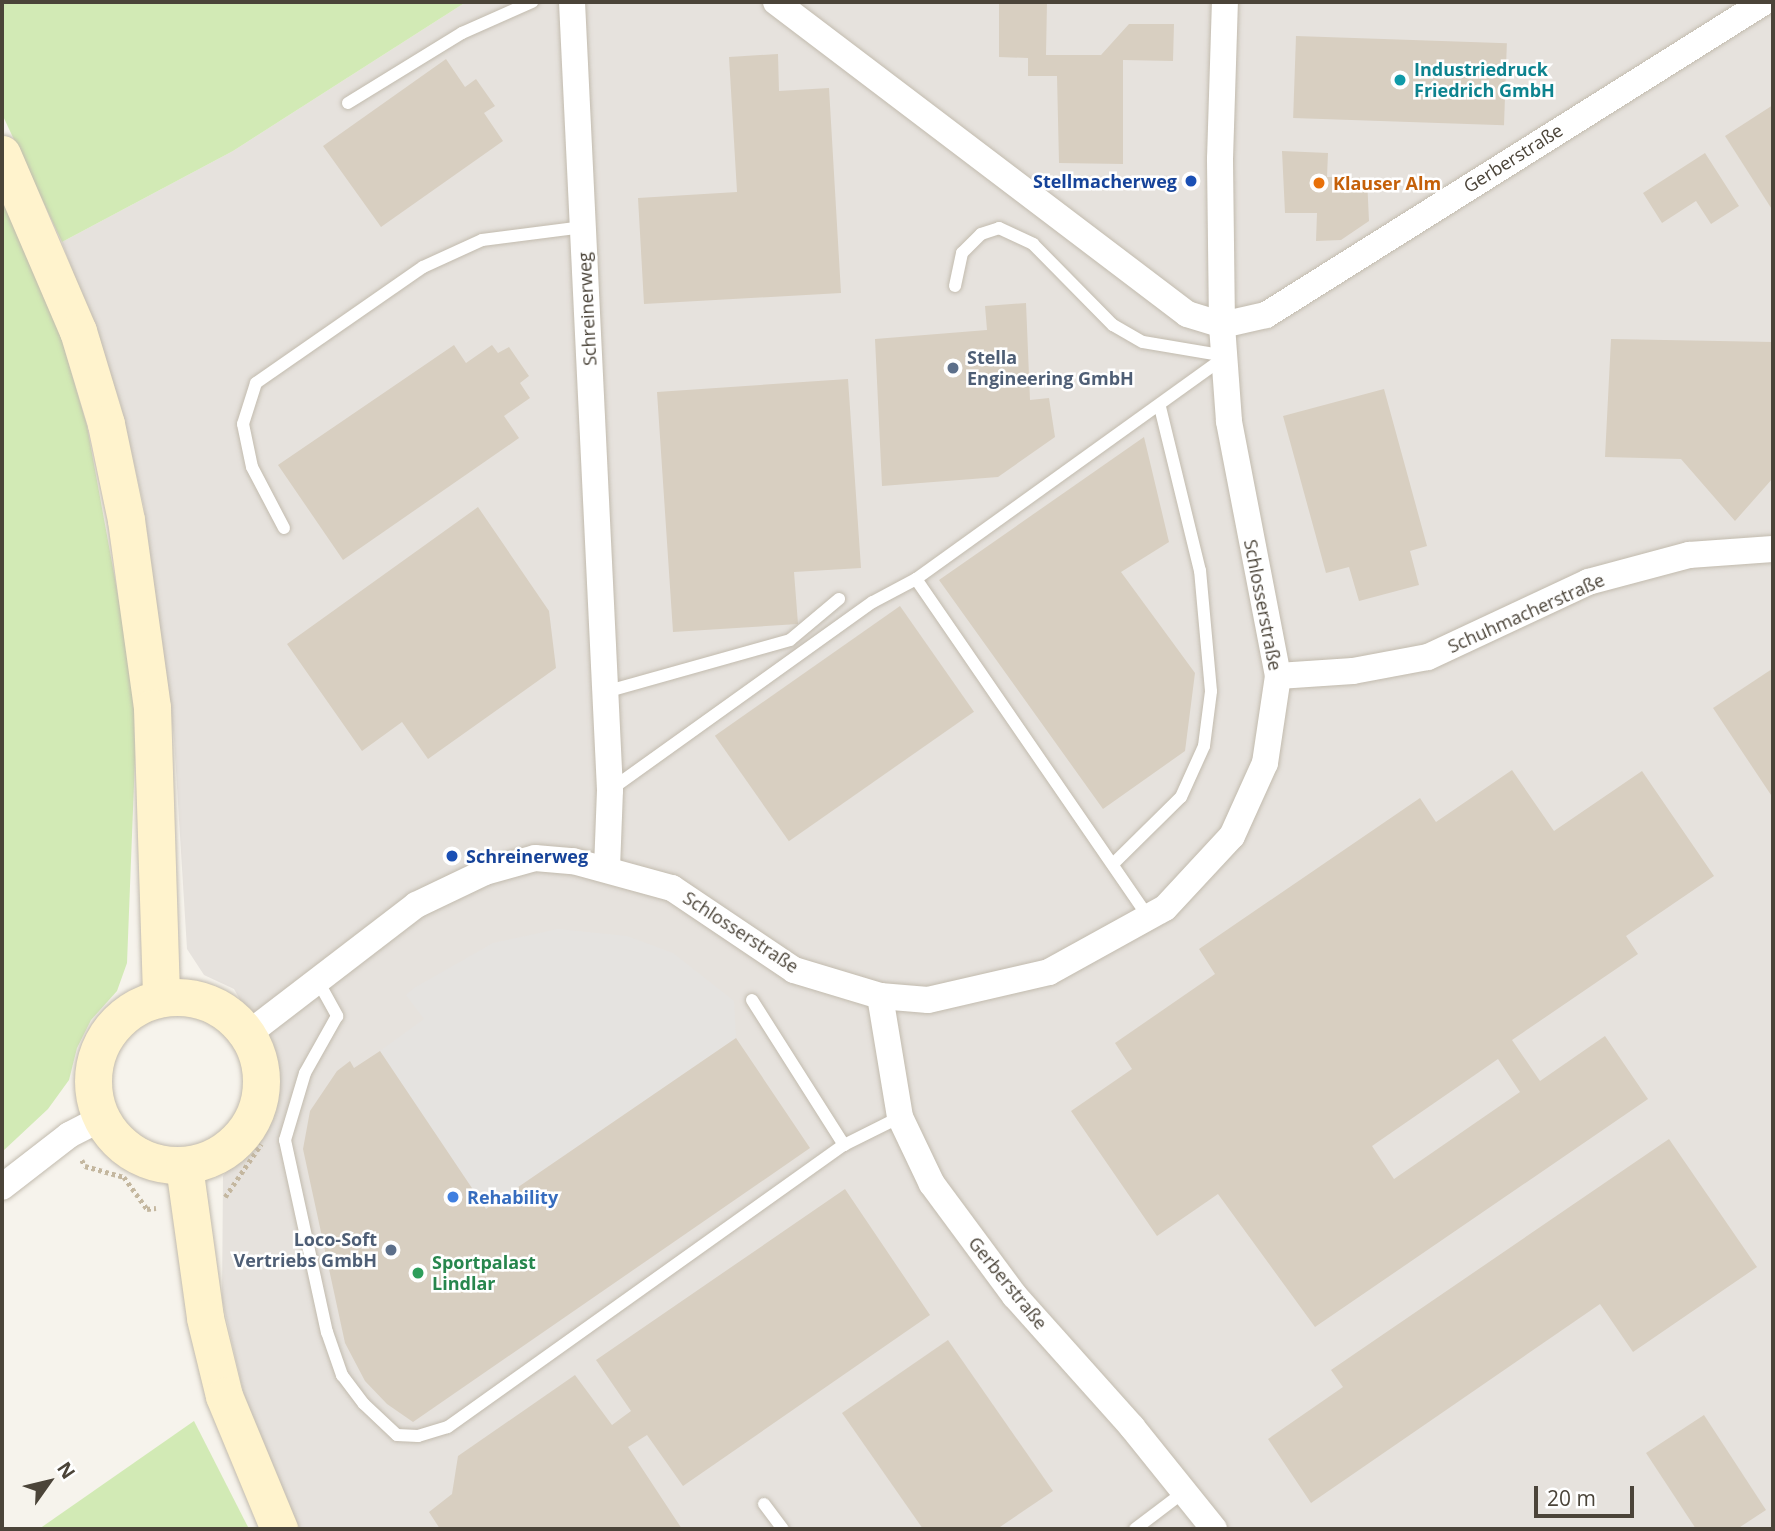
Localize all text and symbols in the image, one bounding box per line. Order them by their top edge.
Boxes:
place label: Industriedruck Friedrich GmbH [1414,59,1555,102]
marker: Industriedruck Friedrich GmbH [1392,72,1408,88]
street label: Gerberstraße [1459,119,1567,197]
place label: Stellmacherweg [1033,170,1177,192]
place label: Klauser Alm [1333,172,1441,194]
marker: Stellmacherweg [1183,173,1199,189]
marker: Klauser Alm [1311,175,1327,191]
street label: Schreinerweg [573,252,601,366]
place label: Stella Engineering GmbH [967,347,1134,390]
marker: Stella Engineering GmbH [945,360,961,376]
street label: Schlosserstraße [1240,538,1286,672]
street label: Schuhmacherstraße [1444,569,1608,657]
place label: Schreinerweg [466,845,588,867]
marker: Schreinerweg [444,848,460,864]
street label: Schlosserstraße [679,887,803,977]
place label: Rehability [467,1186,558,1208]
marker: Rehability [445,1189,461,1205]
place label: Loco-Soft Vertriebs GmbH [233,1229,377,1272]
street label: Gerberstraße [964,1232,1052,1334]
marker: Loco-Soft Vertriebs GmbH [383,1242,399,1258]
place label: Sportpalast Lindlar [432,1252,536,1294]
marker: Sportpalast Lindlar [410,1265,426,1281]
north arrow [14,1447,84,1517]
text: N [51,1457,82,1484]
scale bar [1537,1472,1637,1516]
text: 20 m [1547,1484,1596,1512]

